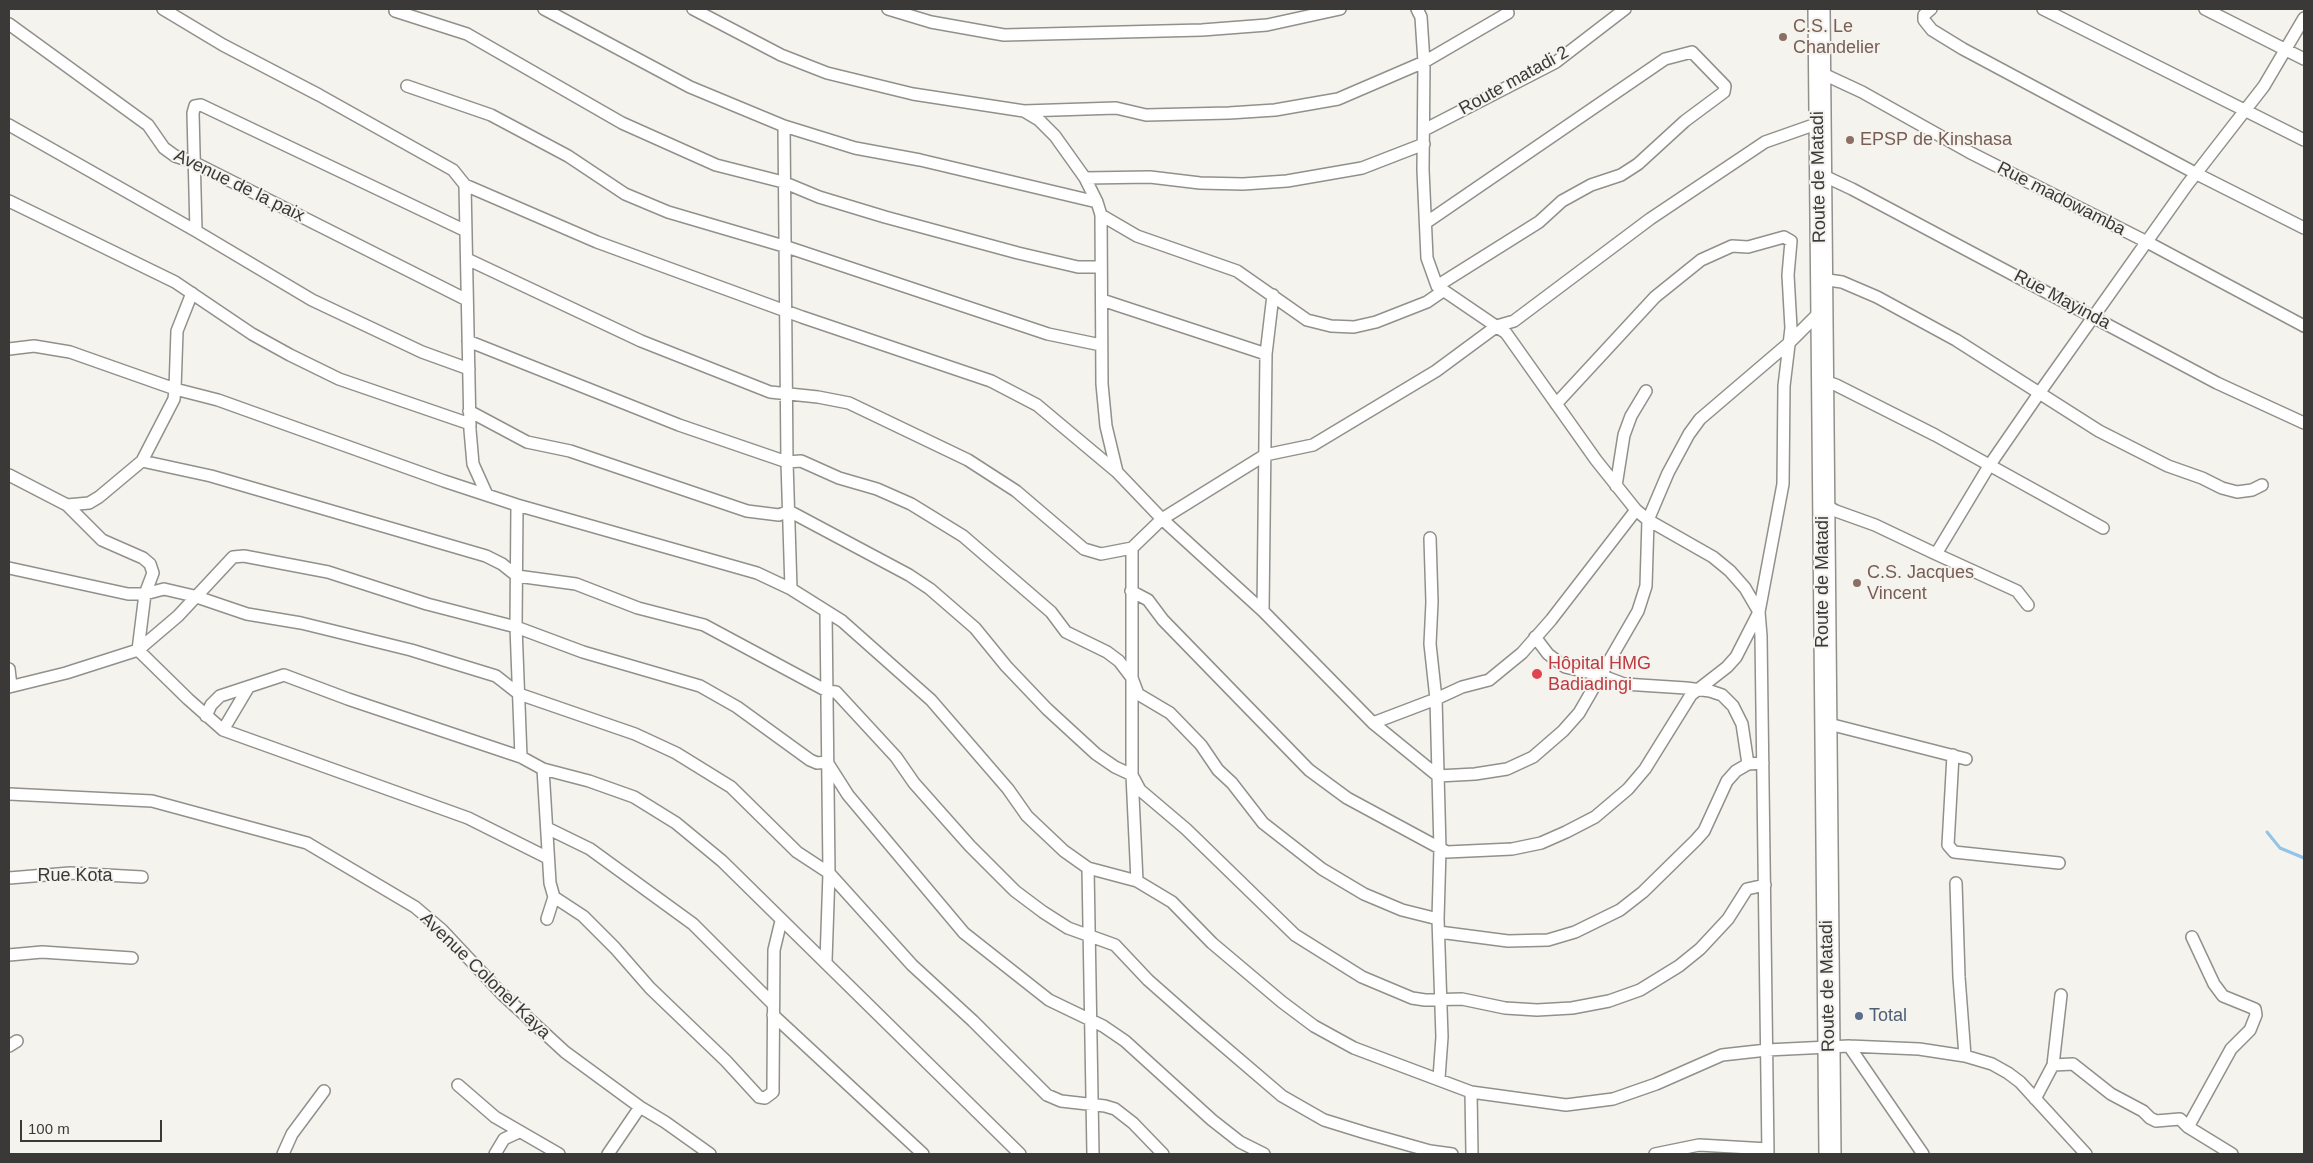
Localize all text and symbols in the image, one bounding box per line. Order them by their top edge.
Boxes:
place label: C.S. Le Chandelier [1793,16,1880,58]
marker: C.S. Le Chandelier [1777,31,1789,43]
street label: Route matadi 2 [1455,42,1573,120]
street label: Route de Matadi [1807,111,1831,243]
place label: EPSP de Kinshasa [1860,129,2012,151]
marker: EPSP de Kinshasa [1844,134,1856,146]
street label: Avenue de la paix [170,145,308,227]
street label: Rue madowamba [1993,157,2129,241]
street label: Rue Mayinda [2010,266,2114,334]
street label: Route de Matadi [1812,516,1834,648]
place label: C.S. Jacques Vincent [1867,562,1974,604]
marker: C.S. Jacques Vincent [1851,577,1863,589]
place label: Hôpital HMG Badiadingi [1548,653,1651,696]
marker: Hôpital HMG Badiadingi [1530,667,1544,681]
street label: Rue Kota [37,865,113,887]
street label: Avenue Colonel Kaya [415,908,555,1044]
street label: Route de Matadi [1816,920,1840,1052]
place label: Total [1869,1005,1907,1027]
marker: Total [1853,1010,1865,1022]
scale bar [22,1110,165,1142]
text: 100 m [28,1120,70,1137]

